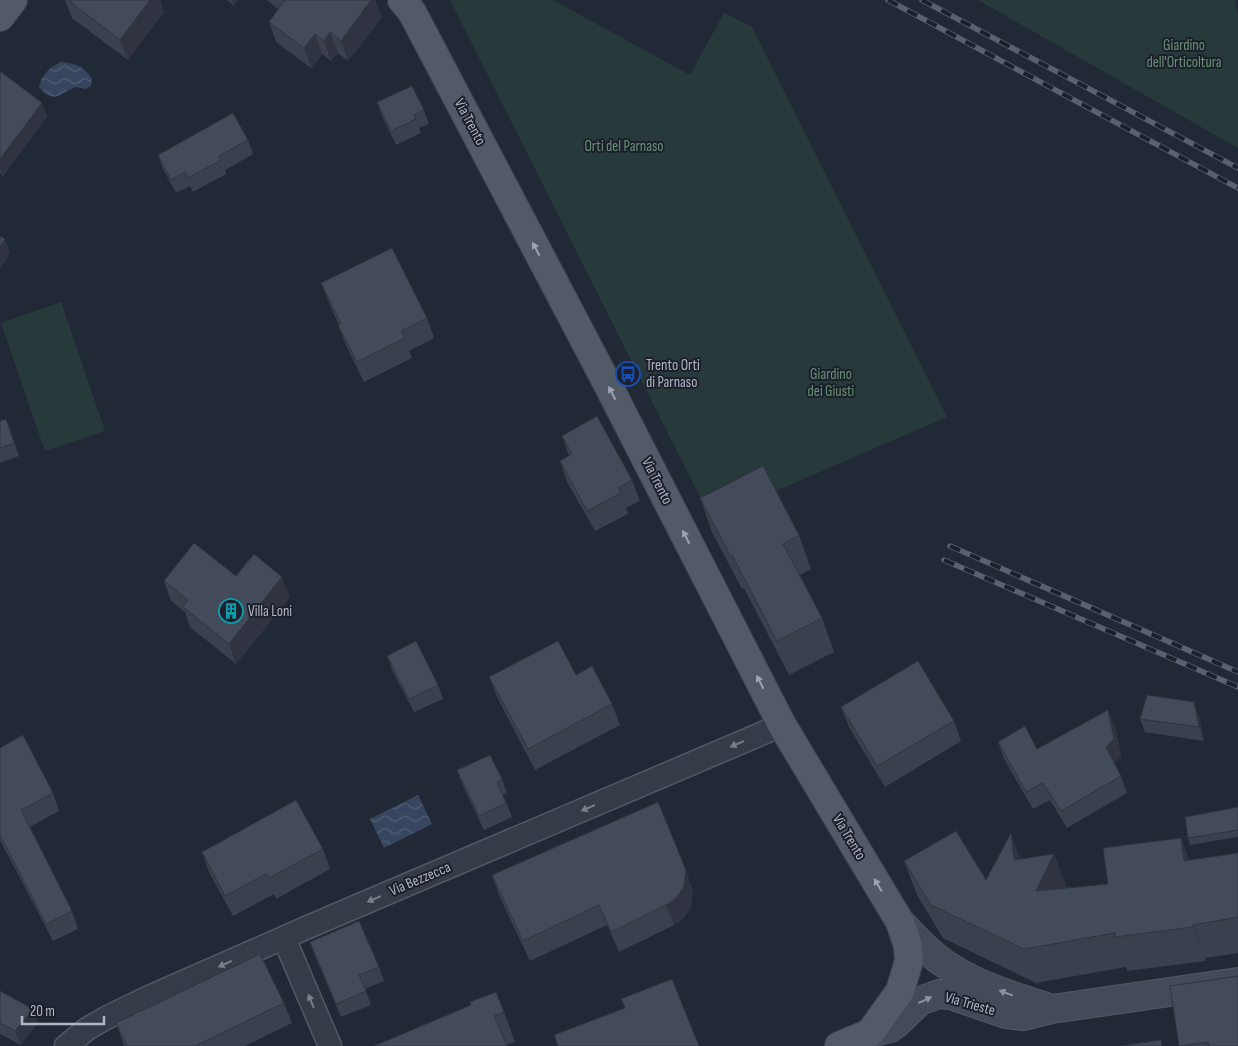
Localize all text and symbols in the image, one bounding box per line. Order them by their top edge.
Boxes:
park label: Giardino dell'Orticoltura [1146,36,1222,72]
street label: Via Trento [450,95,490,149]
park label: Orti del Parnaso [584,137,664,156]
one-way arrow [532,242,540,256]
place label: Trento Orti di Parnaso [646,356,700,392]
bus stop icon: Trento Orti di Parnaso [615,361,641,387]
park label: Giardino dei Giusti [808,365,855,401]
one-way arrow [608,386,616,400]
street label: Via Trento [637,454,677,508]
one-way arrow [682,530,690,545]
building icon: Villa Loni [218,598,244,624]
place label: Villa Loni [248,602,292,621]
one-way arrow [756,675,764,689]
one-way arrow [730,741,744,749]
one-way arrow [581,804,595,812]
street label: Via Trento [828,811,870,863]
street label: Via Bezzecca [387,858,454,900]
one-way arrow [874,878,883,891]
one-way arrow [367,896,381,904]
one-way arrow [218,961,232,969]
street label: Via Trieste [943,988,997,1020]
one-way arrow [998,989,1013,997]
one-way arrow [307,993,315,1008]
scale bar [22,994,105,1026]
one-way arrow [918,995,932,1003]
text: 20 m [30,1002,55,1021]

